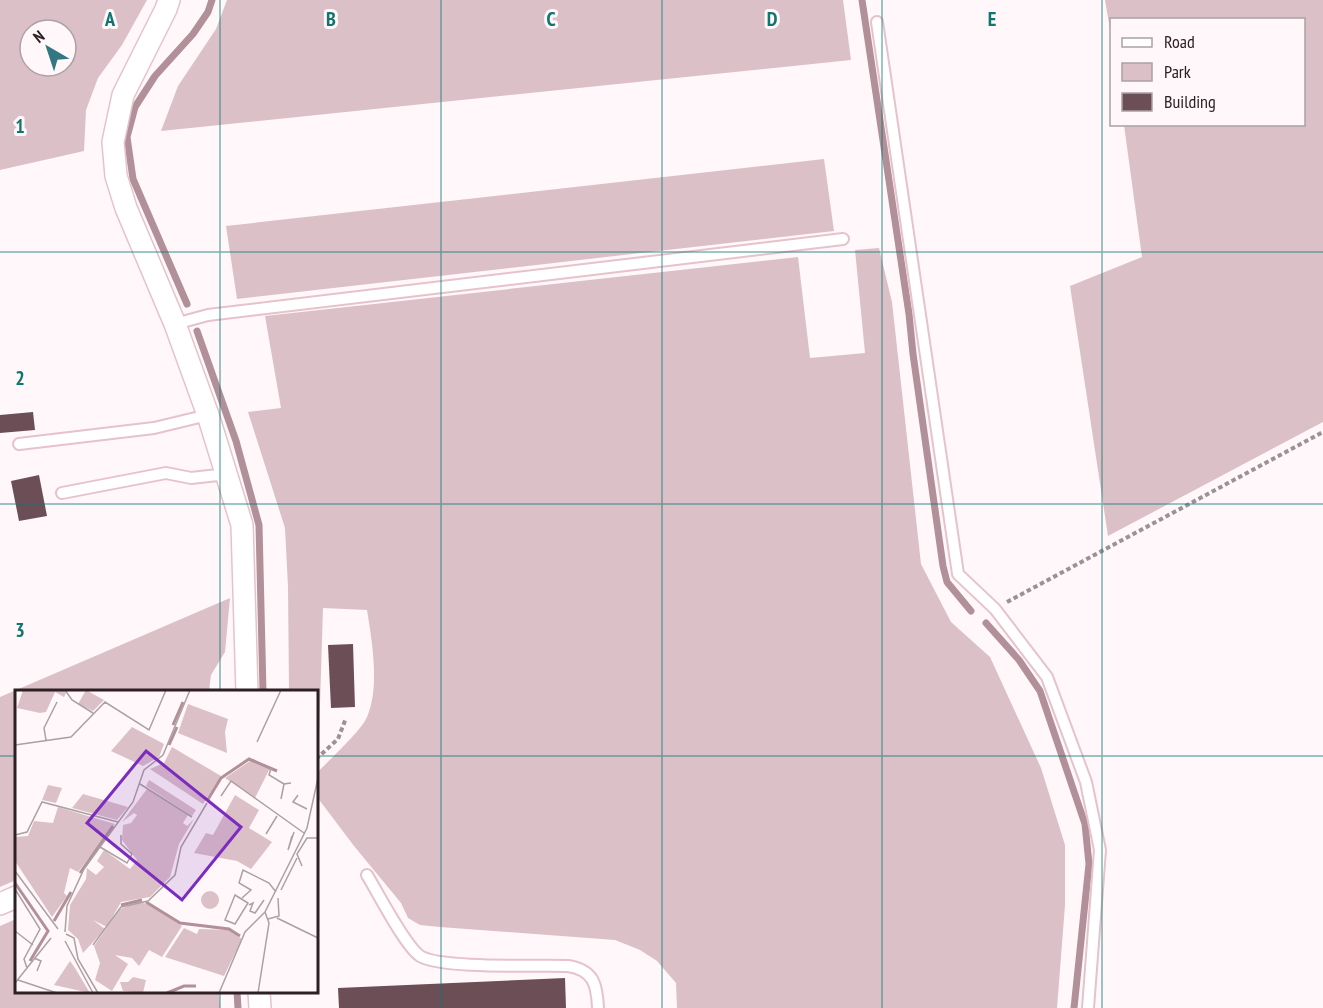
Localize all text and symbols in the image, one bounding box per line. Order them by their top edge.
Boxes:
text: A [104,6,116,32]
text: B [326,6,336,32]
text: C [546,6,556,32]
text: D [767,6,778,32]
text: E [988,6,996,32]
north arrow [18,18,78,78]
legend [1110,18,1305,126]
text: N [29,26,48,47]
text: Road [1164,30,1195,53]
text: Park [1164,60,1191,83]
text: Building [1164,90,1216,113]
text: 1 [15,113,25,139]
text: 2 [15,365,25,391]
text: 3 [15,617,25,643]
inset map [15,690,318,993]

